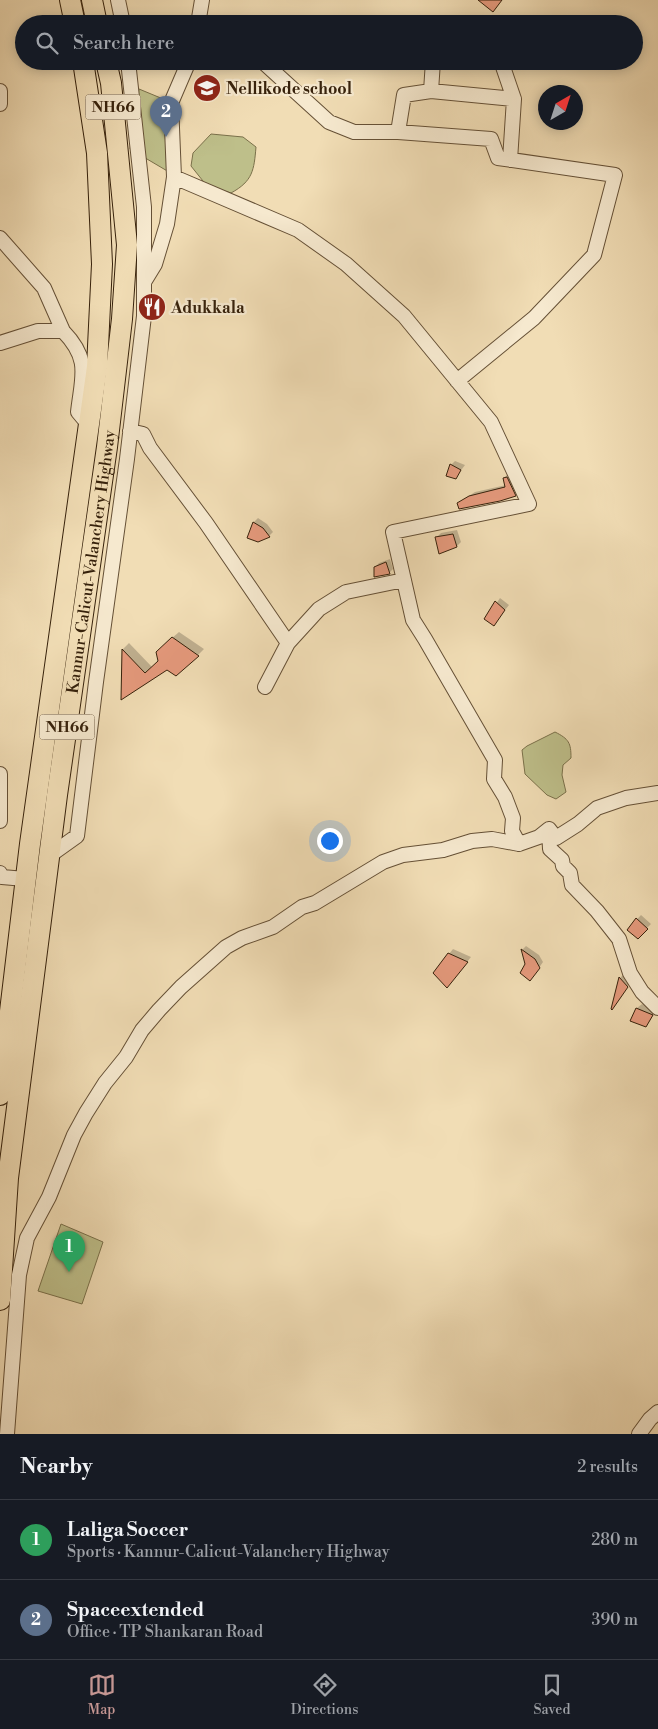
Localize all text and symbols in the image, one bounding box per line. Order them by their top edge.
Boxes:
search box [15,15,643,70]
icon: search [33,29,61,57]
text: Search here [73,31,174,55]
school or university icon: Nellikode school [192,73,222,103]
place label: Nellikode school [226,79,353,99]
north arrow [538,85,583,130]
road number: NH66 [86,94,140,120]
pin: 2 [150,96,182,137]
restaurant icon: Adukkala [137,292,167,322]
place label: Adukkala [170,298,245,318]
street label: Kannur-Calicut-Valanchery Highway [63,429,120,695]
road number: NH66 [40,714,94,740]
your location [317,828,343,854]
pin: 1 [53,1231,85,1272]
text: Nearby [20,1454,93,1480]
text: 2 results [577,1457,638,1477]
text: Laliga Soccer [67,1518,188,1542]
text: 1 [32,1530,40,1550]
text: 280 m [591,1530,638,1550]
text: Sports · Kannur-Calicut-Valanchery Highway [67,1542,389,1562]
text: Spaceextended [67,1598,204,1622]
text: 2 [31,1610,41,1630]
text: 390 m [592,1610,638,1630]
text: Office · TP Shankaran Road [67,1622,263,1642]
tab: Map [88,1671,116,1719]
tab: Directions [291,1671,358,1719]
tab: Saved [534,1671,570,1719]

